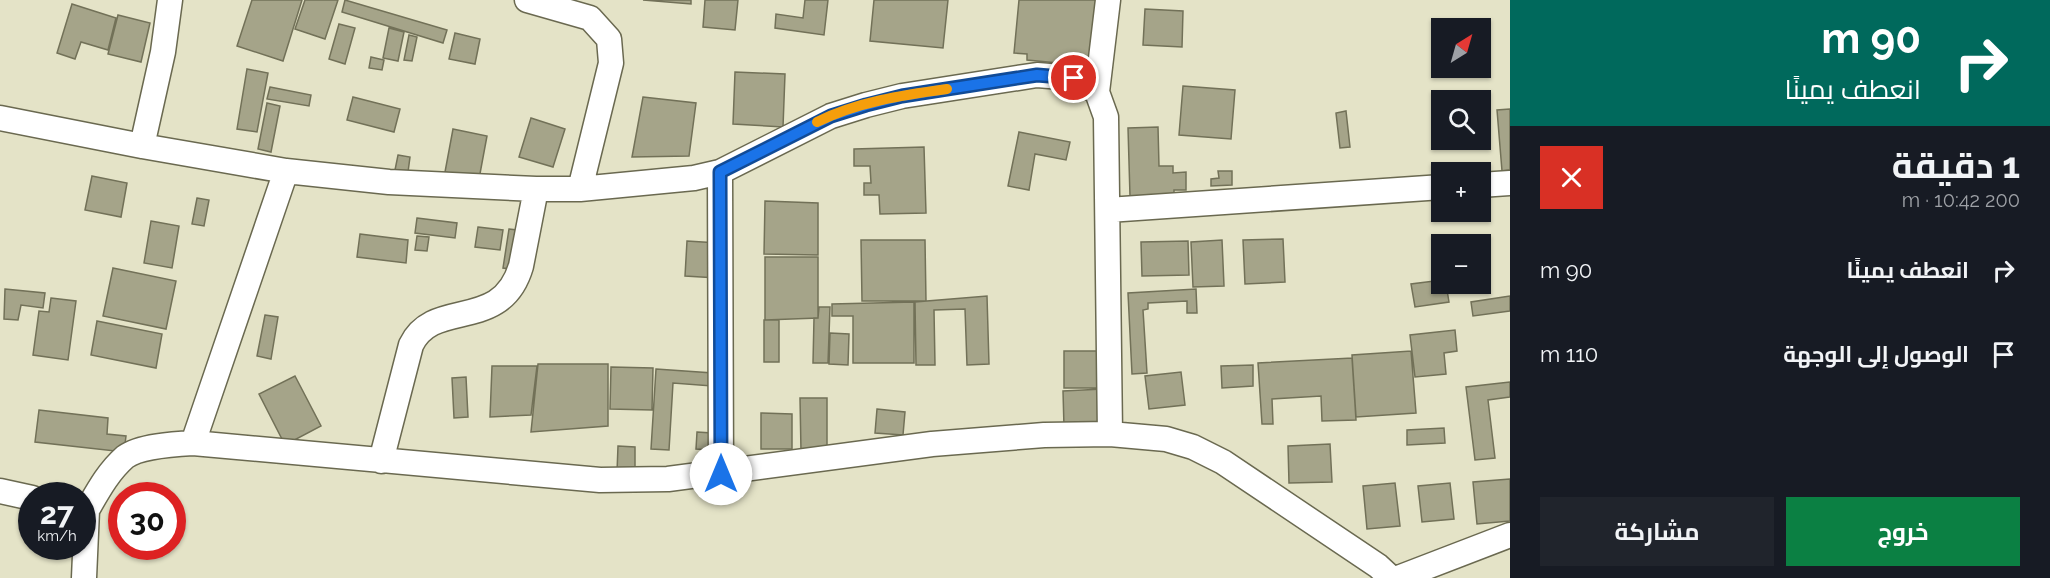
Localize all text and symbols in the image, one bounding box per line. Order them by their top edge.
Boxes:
text: 90 m [1821,14,1921,63]
north arrow [1431,18,1491,78]
map controls [1431,18,1491,294]
icon: right [1942,24,2020,102]
pin [1048,52,1099,103]
icon: arrive [1057,61,1090,94]
text: انعطف يمينًا [1784,74,1921,105]
button: search [1431,90,1491,150]
text: 1 دقيقة [1892,144,2020,186]
button: close [1540,146,1603,209]
button: + [1431,162,1491,222]
text: 200 m · 10:42 [1902,188,2020,212]
button: − [1431,234,1491,294]
icon: right [1987,254,2020,287]
text: 90 m [1540,257,1592,283]
text: انعطف يمينًا [1846,257,1969,283]
icon: arrive [1987,338,2020,371]
text: 110 m [1540,341,1598,367]
text: الوصول إلى الوجهة [1783,341,1969,367]
position arrow [689,442,753,506]
speed limit sign: 30 [108,482,186,560]
text: 27 [40,496,74,531]
button: مشاركة [1540,497,1774,566]
button: خروج [1786,497,2020,566]
text: km/h [37,527,77,545]

